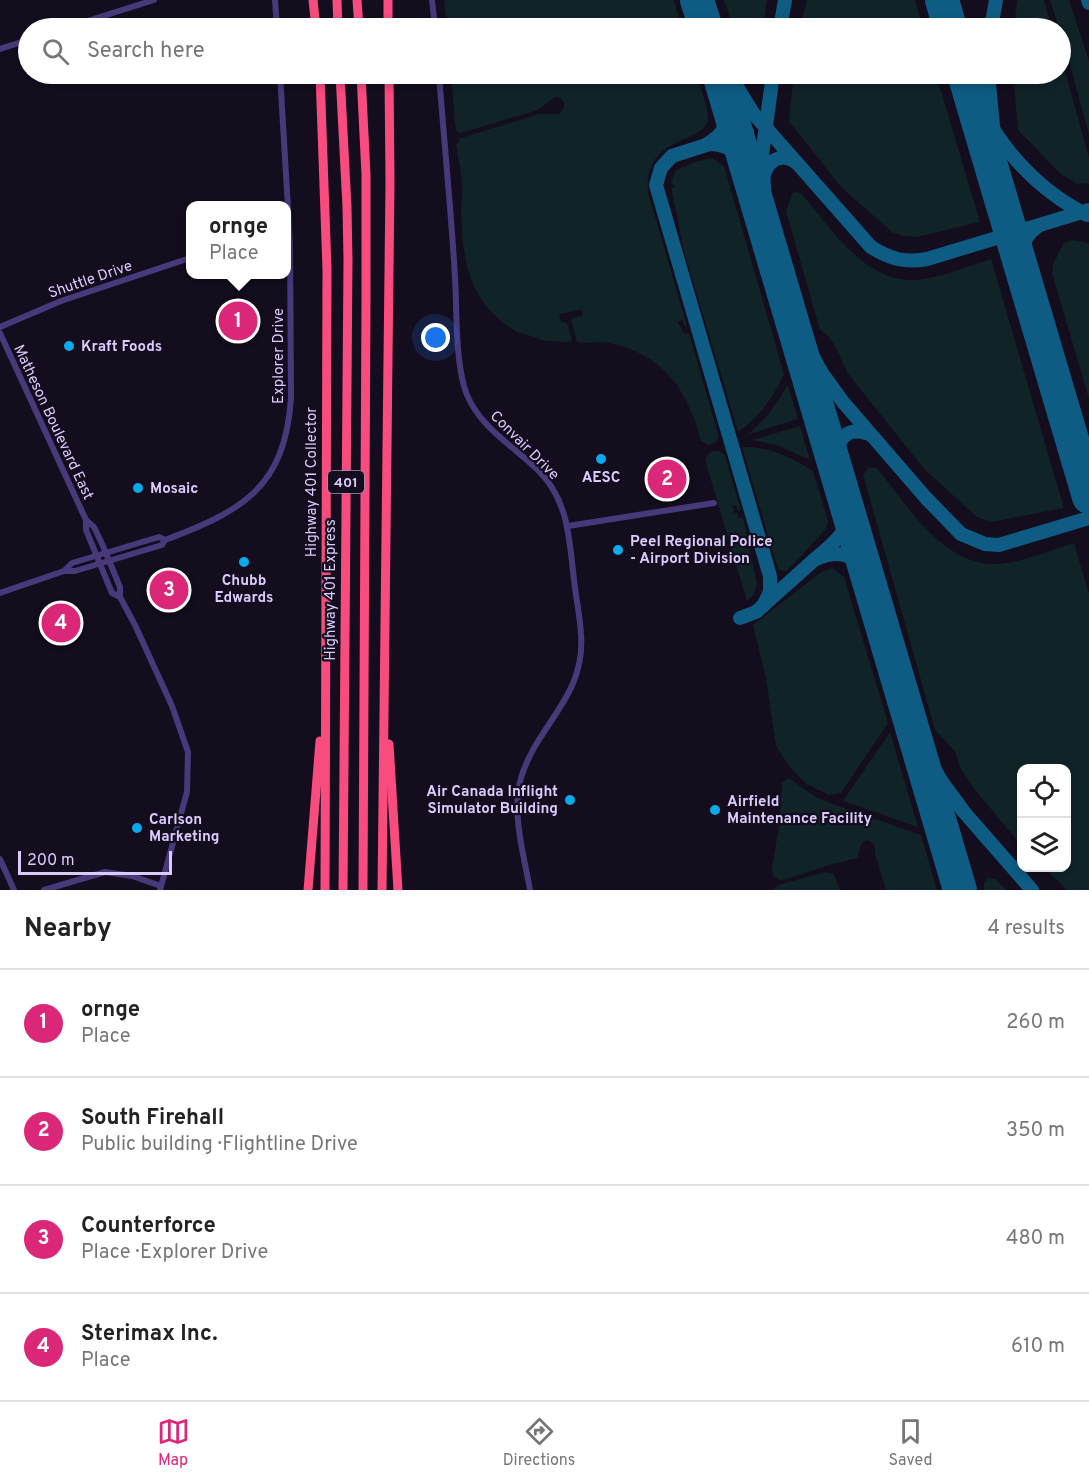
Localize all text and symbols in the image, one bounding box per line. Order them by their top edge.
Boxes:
search box [18,18,1071,84]
icon: search [39,35,72,68]
text: Search here [87,38,205,65]
popup [186,201,291,279]
text: ornge [209,214,268,241]
text: Place [209,241,259,267]
street label: Shuttle Drive [46,257,135,304]
pin: 1 [218,298,258,344]
street label: Explorer Drive [270,308,289,404]
your location [421,323,450,352]
place label: Kraft Foods [81,338,162,357]
marker: Kraft Foods [62,339,76,353]
street label: Matheson Boulevard East [8,342,97,503]
street label: Highway 401 Collector [303,407,322,557]
street label: Convair Drive [485,407,563,485]
marker: AESC [594,452,608,466]
pin: 2 [648,456,686,502]
place label: AESC [582,469,620,488]
road number: 401 [328,471,364,493]
place label: Mosaic [150,480,198,499]
marker: Mosaic [131,481,145,495]
street label: Highway 401 Express [322,519,341,661]
place label: Peel Regional Police - Airport Division [630,533,773,569]
marker: Peel Regional Police - Airport Division [611,543,625,557]
marker: Chubb Edwards [237,555,251,569]
pin: 3 [150,568,188,612]
place label: Chubb Edwards [215,572,273,608]
pin: 4 [42,600,80,646]
map controls [1017,764,1071,872]
button: locate [1017,764,1071,818]
place label: Air Canada Inflight Simulator Building [426,783,558,819]
marker: Air Canada Inflight Simulator Building [563,793,577,807]
place label: Airfield Maintenance Facility [727,793,872,829]
marker: Airfield Maintenance Facility [708,803,722,817]
place label: Carlson Marketing [149,811,220,847]
button: layers [1017,818,1071,872]
marker: Carlson Marketing [130,821,144,835]
scale bar [18,848,172,876]
text: 200 m [27,851,75,871]
text: Nearby [24,913,112,946]
text: 4 results [988,916,1065,942]
text: ornge [81,997,140,1024]
text: 1 [40,1010,48,1036]
text: 260 m [1006,1010,1065,1036]
text: Place [81,1024,131,1050]
text: South Firehall [81,1105,224,1132]
text: 2 [37,1118,50,1144]
text: 350 m [1006,1118,1065,1144]
text: Public building · Flightline Drive [81,1132,358,1158]
text: Counterforce [81,1213,216,1240]
text: 3 [38,1226,50,1252]
text: 480 m [1006,1226,1065,1252]
text: Place · Explorer Drive [81,1240,268,1266]
text: Sterimax Inc. [81,1321,218,1348]
text: 4 [37,1334,50,1360]
text: 610 m [1011,1334,1065,1360]
text: Place [81,1348,131,1374]
tab: Map [157,1415,190,1471]
tab: Directions [503,1415,575,1471]
tab: Saved [888,1415,932,1471]

